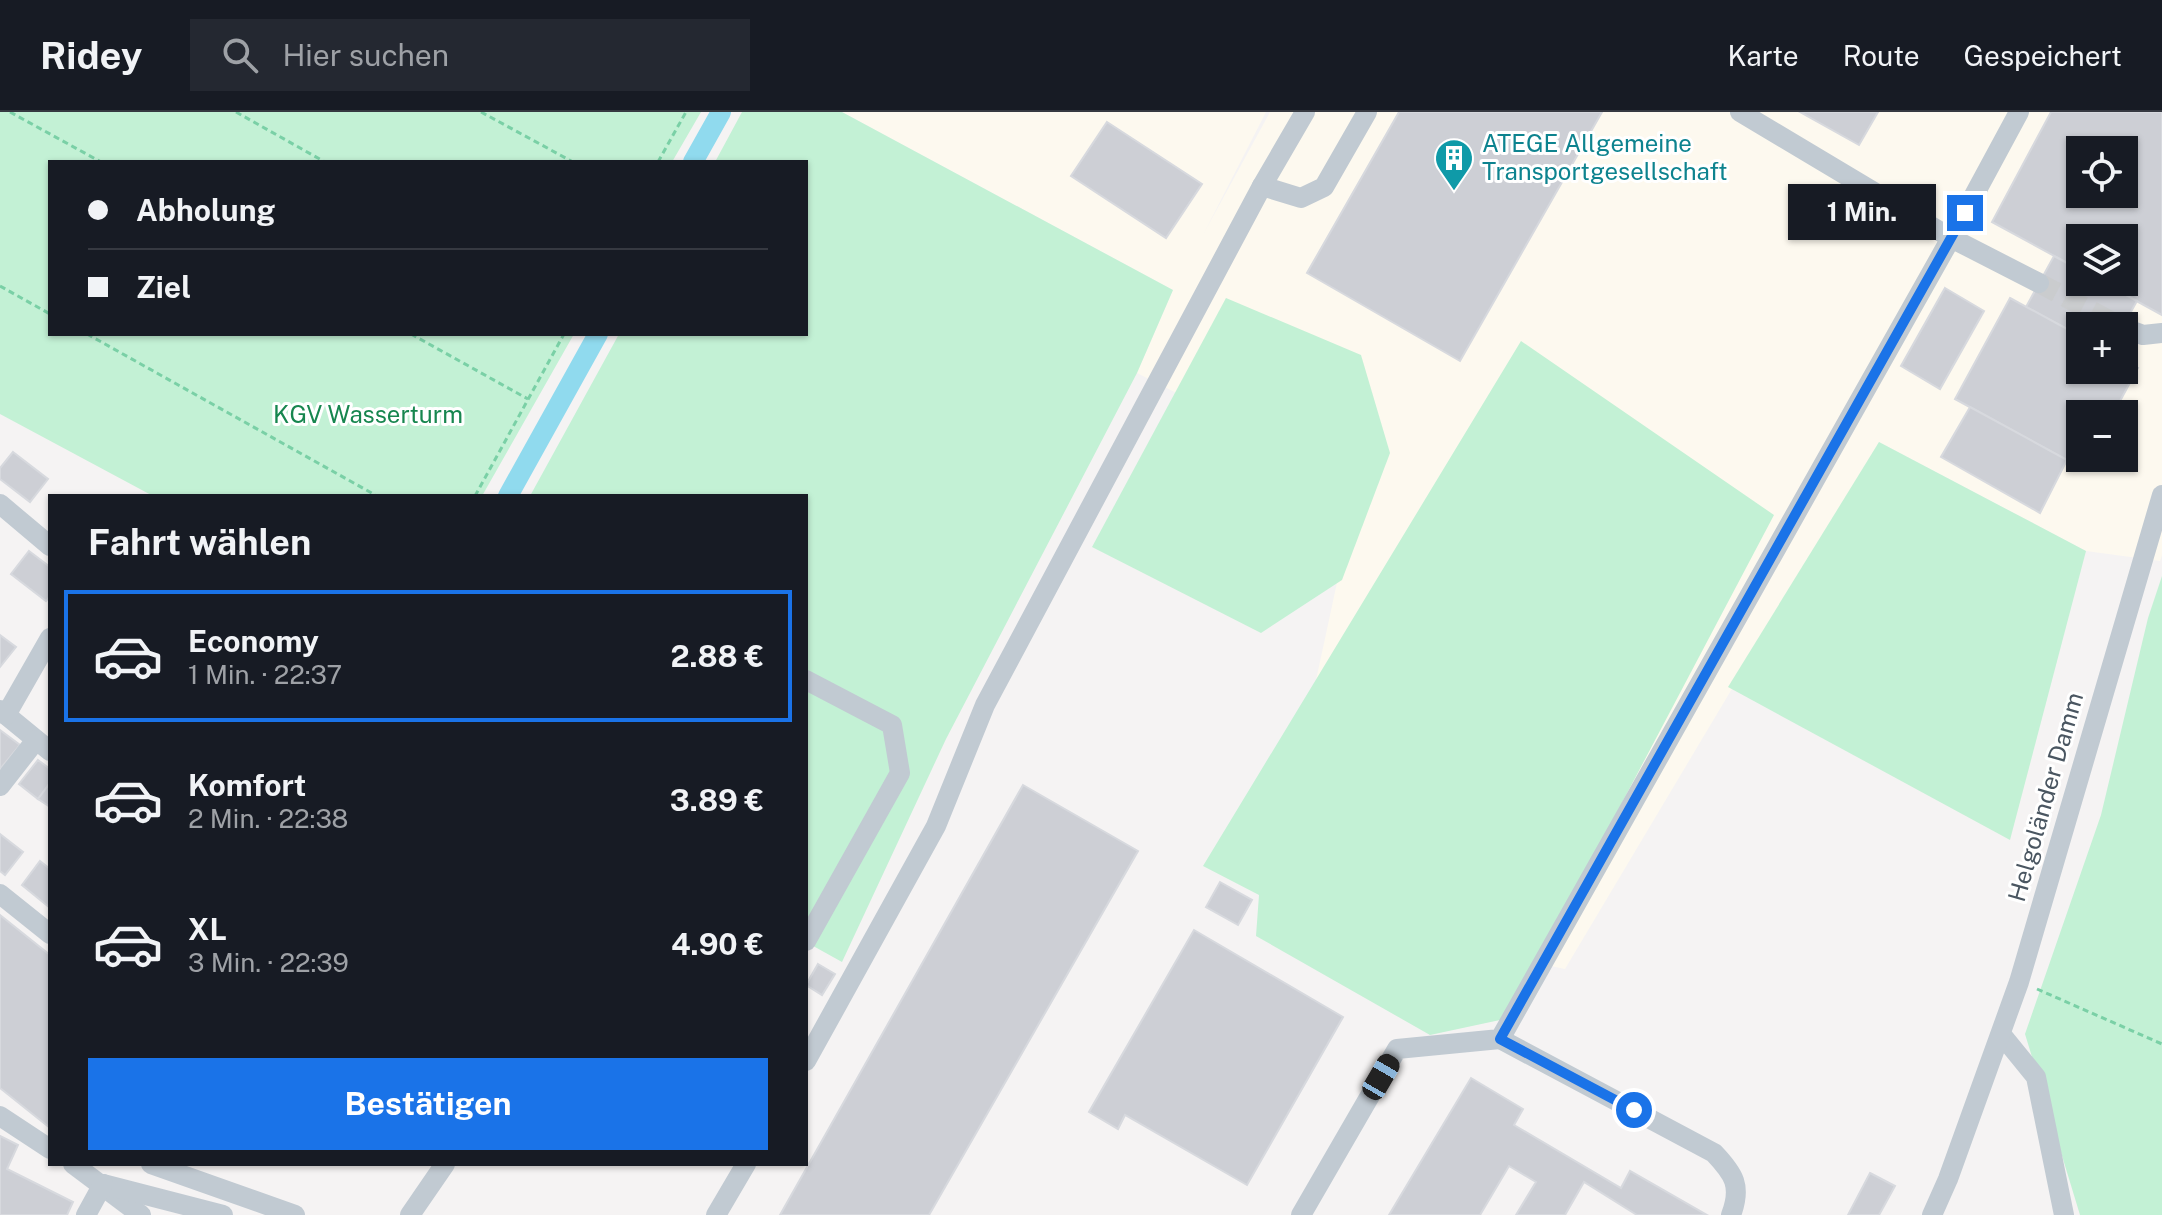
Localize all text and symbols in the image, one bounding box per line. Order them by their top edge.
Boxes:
search box [190,19,750,91]
text: Ridey [40,33,142,78]
icon: search [218,33,262,77]
text: Hier suchen [282,37,449,73]
text: Karte [1727,39,1799,72]
text: Route [1843,39,1920,72]
text: Gespeichert [1964,39,2122,72]
place label: ATEGE Allgemeine Transportgesellschaft [1482,129,1728,185]
map controls [2066,136,2138,472]
button: locate [2066,136,2138,208]
building icon: ATEGE Allgemeine Transportgesellschaft [1433,137,1475,192]
callout: 1 Min. [1789,185,1937,241]
text: Abholung [136,192,275,228]
route end [1947,195,1983,231]
text: 1 Min. [1827,196,1897,227]
button: layers [2066,224,2138,296]
text: Ziel [136,269,191,305]
button: + [2066,312,2138,384]
park label: KGV Wasserturm [273,400,463,428]
button: − [2066,400,2138,472]
text: Fahrt wählen [88,521,311,563]
icon: car [92,620,164,692]
text: Economy [188,623,319,659]
text: 2.88 € [670,638,764,674]
text: 1 Min. · 22:37 [188,659,342,690]
street label: Helgoländer Damm [2002,689,2088,905]
icon: car [92,764,164,836]
text: Komfort [188,767,306,803]
text: 3.89 € [670,782,764,818]
text: 2 Min. · 22:38 [188,803,348,834]
icon: car [92,908,164,980]
text: XL [188,911,227,947]
text: 4.90 € [671,926,764,962]
text: 3 Min. · 22:39 [188,947,349,978]
car [1359,1050,1403,1104]
button: Bestätigen [88,1058,768,1150]
route start [1616,1092,1652,1128]

